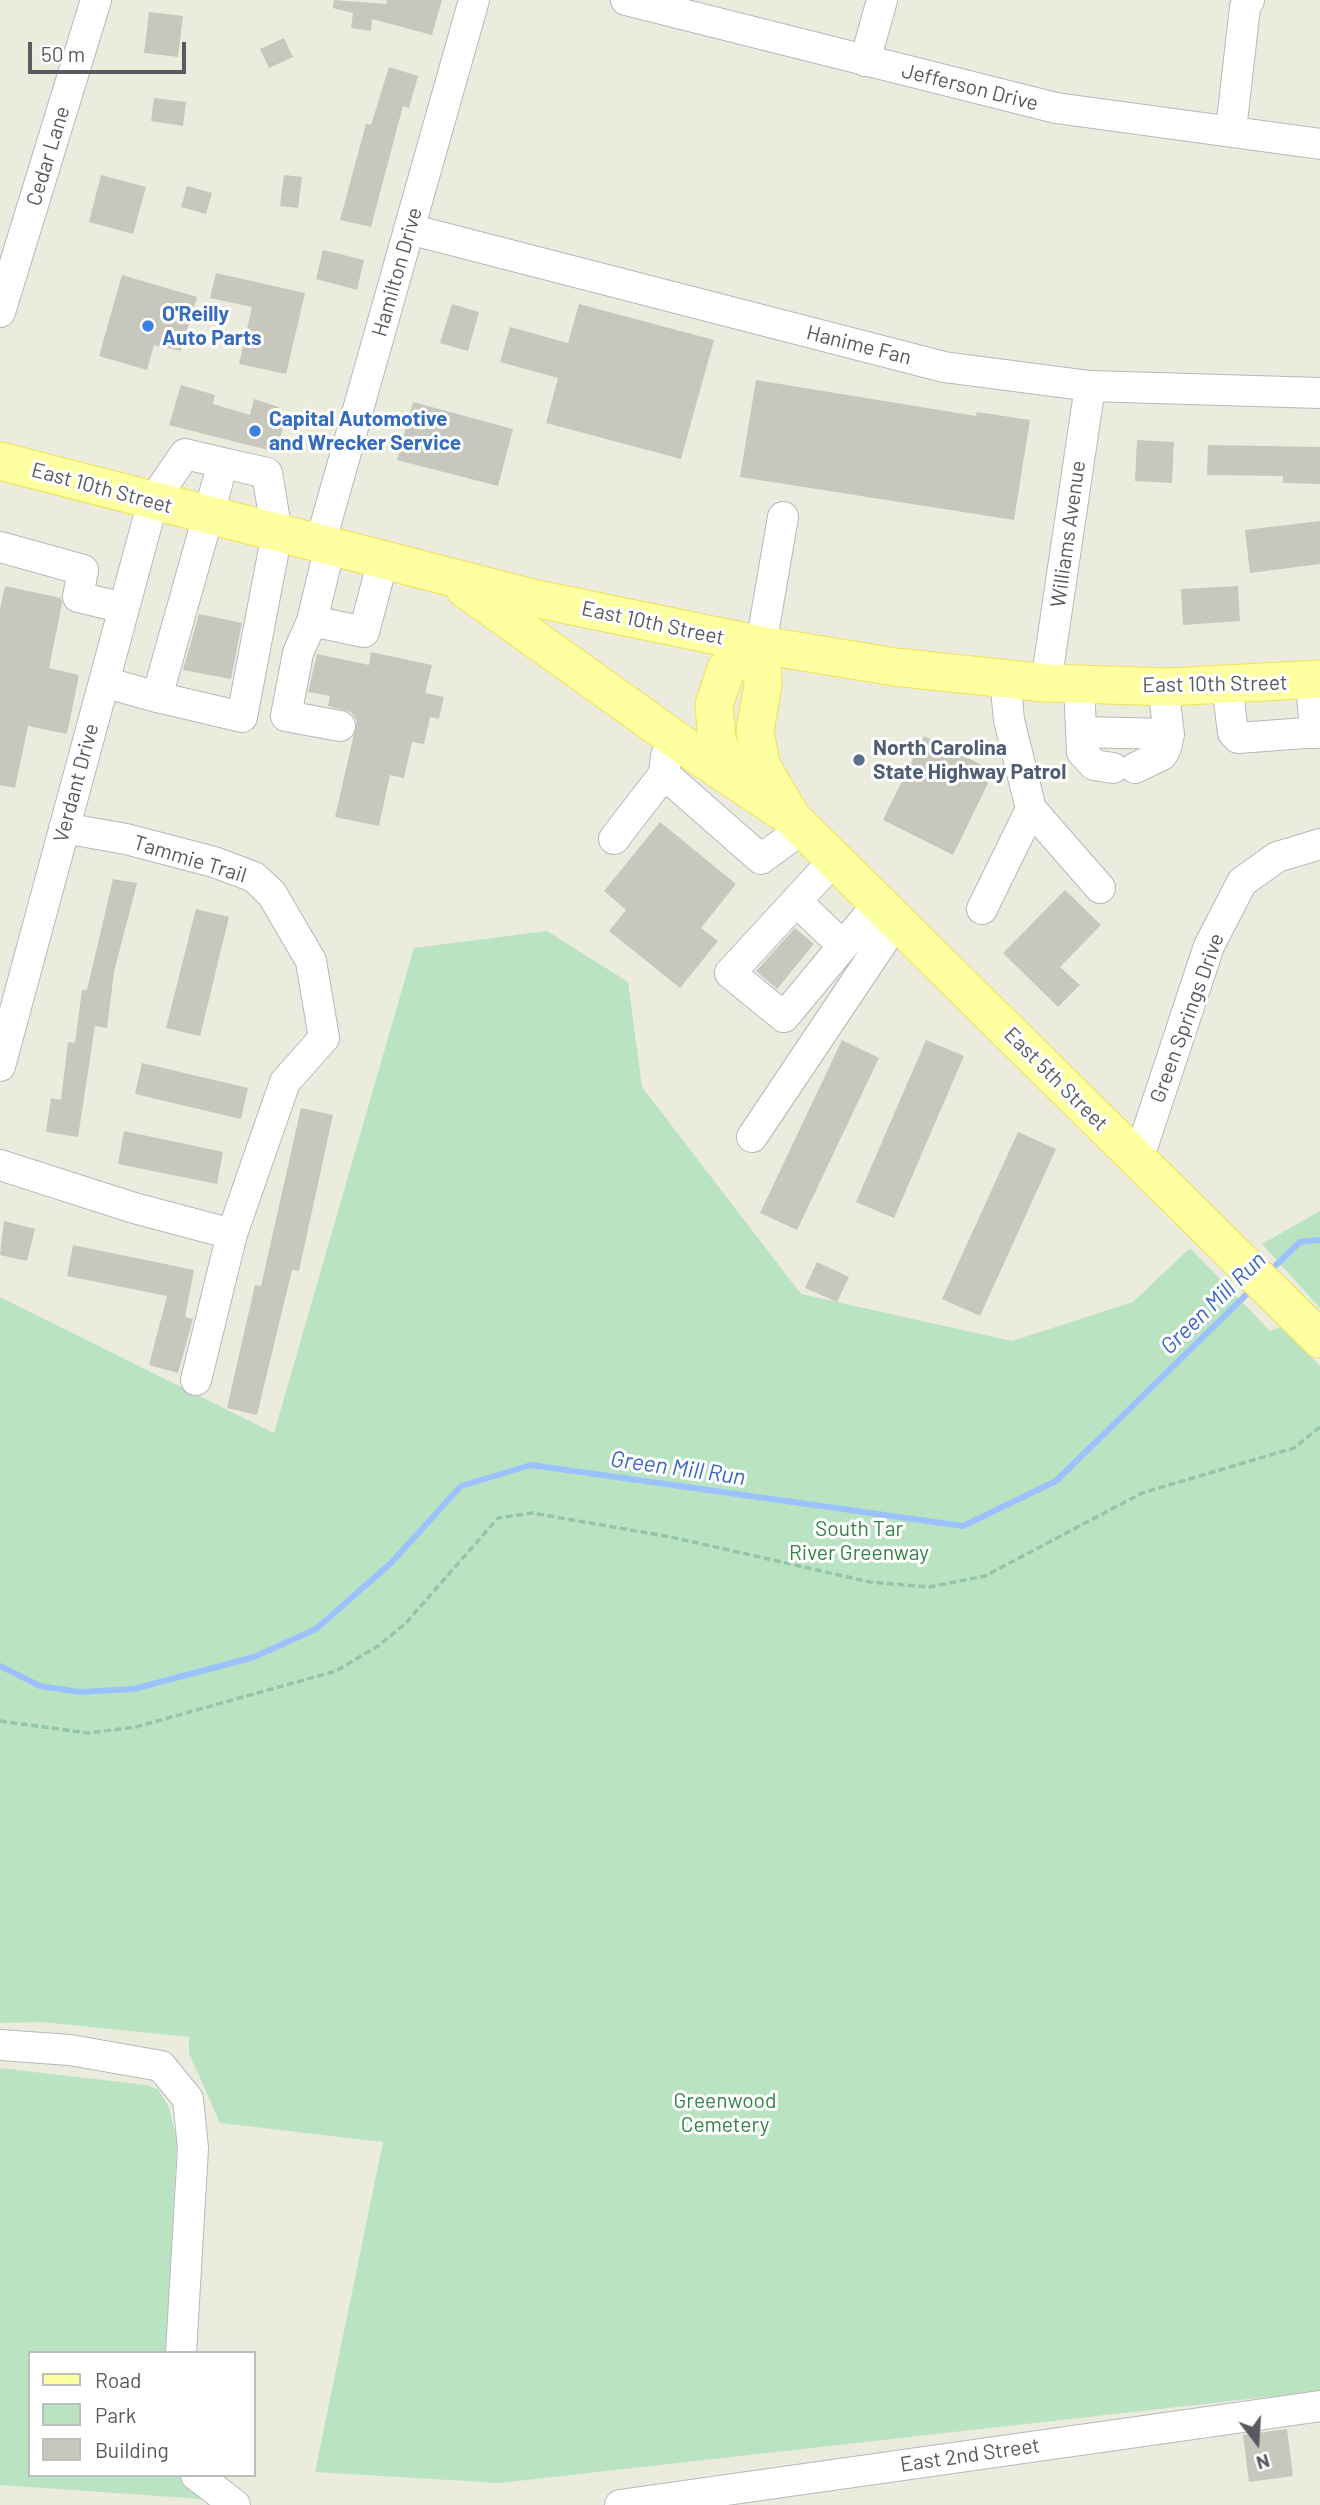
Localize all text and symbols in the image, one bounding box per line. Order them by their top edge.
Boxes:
scale bar [32,28,189,72]
text: 50 m [41,41,85,66]
street label: Jefferson Drive [899,58,1041,116]
street label: Cedar Lane [21,103,75,209]
street label: Hamilton Drive [367,205,427,339]
place label: O'Reilly Auto Parts [162,301,261,351]
marker: O'Reilly Auto Parts [140,318,156,334]
street label: Hanime Fan [804,320,914,370]
place label: Capital Automotive and Wrecker Service [269,406,461,456]
marker: Capital Automotive and Wrecker Service [247,423,263,439]
street label: East 10th Street [29,457,175,519]
street label: Williams Avenue [1045,459,1091,609]
street label: East 10th Street [579,596,727,650]
street label: East 10th Street [1142,670,1288,698]
street label: Verdant Drive [48,721,104,845]
place label: North Carolina State Highway Patrol [873,735,1066,785]
marker: North Carolina State Highway Patrol [851,752,867,768]
street label: Tammie Trail [130,830,250,888]
street label: Green Springs Drive [1145,930,1229,1106]
street label: East 5th Street [999,1022,1113,1136]
water label: Green Mill Run [1154,1246,1272,1360]
water label: Green Mill Run [609,1445,747,1491]
park label: South Tar River Greenway [789,1516,929,1566]
park label: Greenwood Cemetery [673,2088,777,2138]
legend [28,2351,256,2477]
text: Road [95,2367,141,2392]
text: Park [95,2402,136,2427]
north arrow [1222,2407,1292,2477]
street label: East 2nd Street [899,2433,1041,2477]
text: Building [95,2437,169,2462]
text: N [1254,2450,1273,2475]

